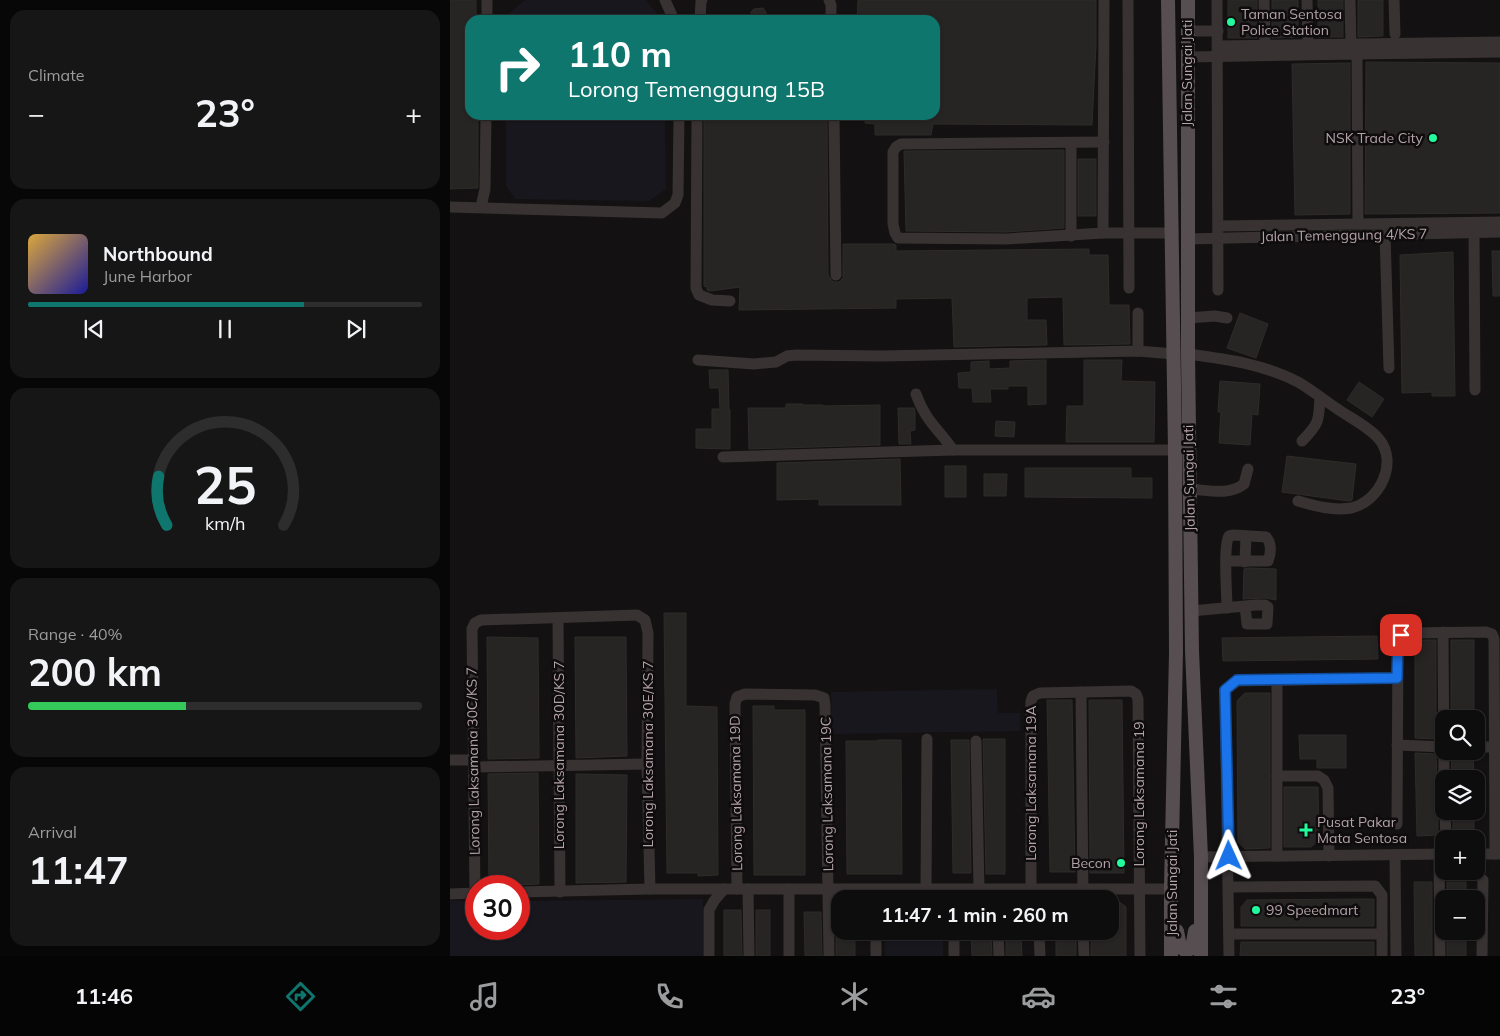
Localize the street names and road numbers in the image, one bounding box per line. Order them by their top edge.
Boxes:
street label: Jalan Sungai Jati [1178,20,1196,126]
street label: Jalan Temenggung 4/KS 7 [1261,225,1427,245]
street label: Jalan Sungai Jati [1179,425,1199,531]
street label: Lorong Laksamana 30E/KS 7 [639,660,657,848]
street label: Lorong Laksamana 30D/KS 7 [550,661,568,849]
street label: Lorong Laksamana 30C/KS 7 [462,667,484,855]
street label: Lorong Laksamana 19A [1022,705,1040,861]
street label: Lorong Laksamana 19D [726,715,746,871]
street label: Lorong Laksamana 19C [817,717,837,871]
street label: Lorong Laksamana 19 [1130,721,1148,867]
street label: Jalan Sungai Jati [1163,830,1181,936]

